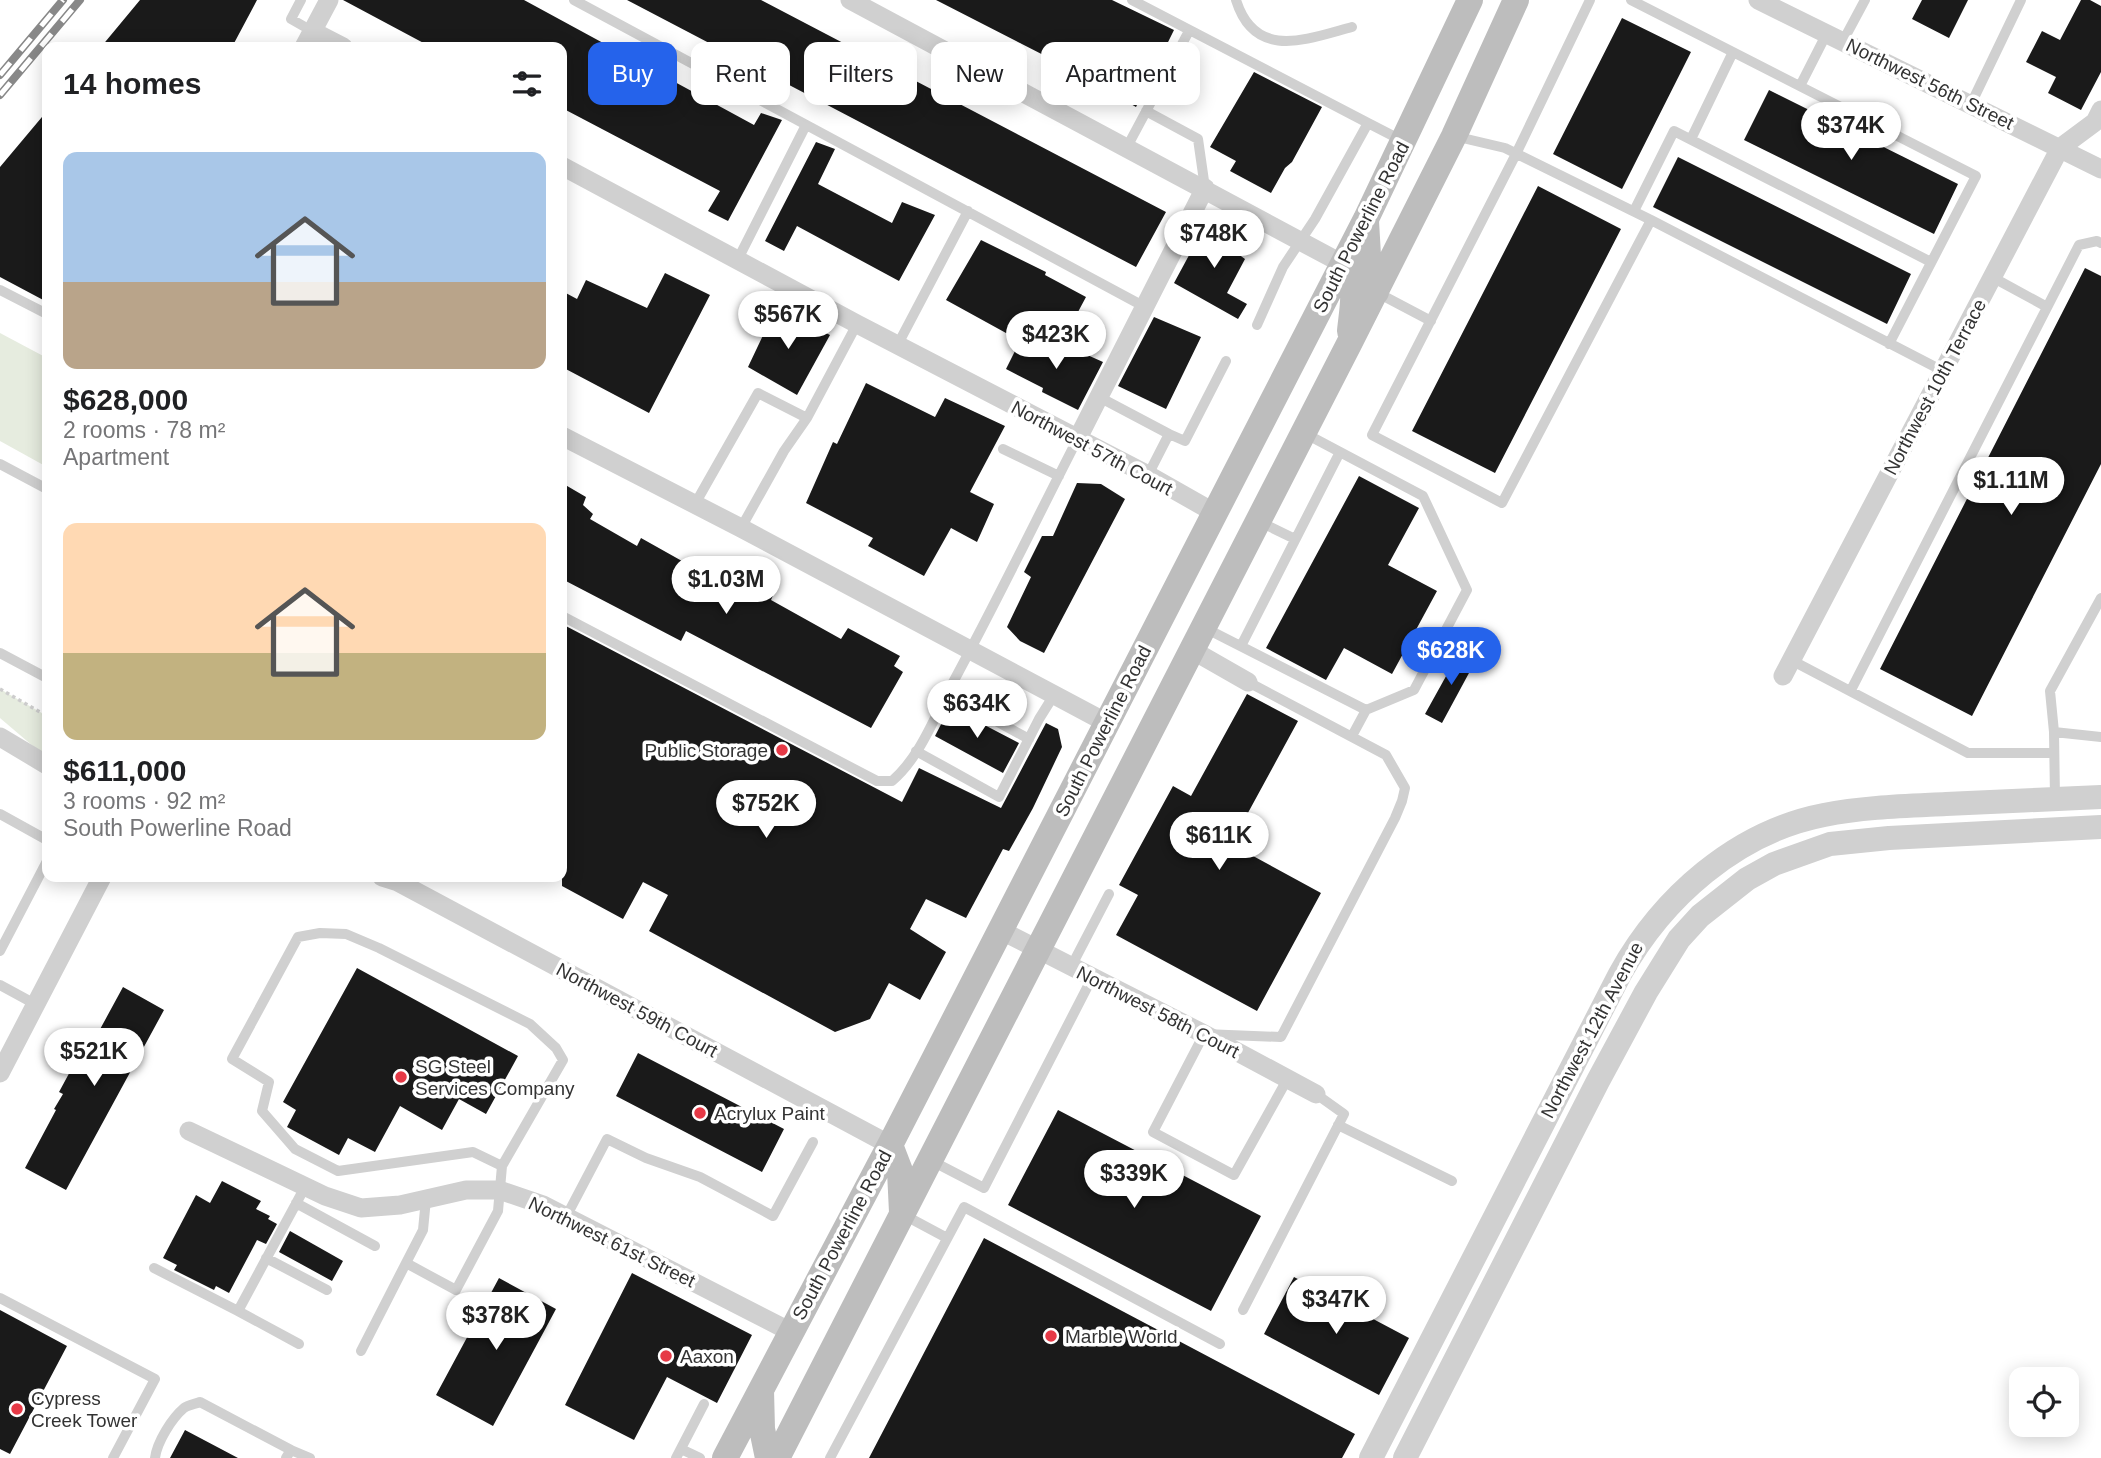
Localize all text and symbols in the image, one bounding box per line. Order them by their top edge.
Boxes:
street label: Northwest 56th Street [1843,34,2018,134]
chip: Buy [588,42,677,105]
chip: Rent [691,42,790,105]
chip: Filters [804,42,917,105]
chip: New [931,42,1027,105]
chip: Apartment [1041,42,1200,105]
icon: filters [508,65,546,103]
text: 14 homes [63,67,201,100]
pin: $374K [1802,102,1900,162]
text: $374K [1817,112,1885,138]
street label: South Powerline Road [1309,138,1413,316]
icon: home [242,198,368,324]
pin: $748K [1165,210,1263,270]
text: $748K [1180,220,1248,246]
pin: $567K [739,292,837,351]
street label: Northwest 10th Terrace [1880,296,1990,478]
text: $567K [754,301,822,327]
pin: $423K [1007,312,1105,371]
text: $423K [1022,321,1090,347]
text: $628,000 [63,383,188,416]
street label: Northwest 57th Court [1008,397,1177,500]
text: 2 rooms · 78 m² [63,417,225,443]
text: Apartment [63,444,169,470]
pin: $1.11M [1954,458,2068,517]
text: $1.11M [1973,467,2049,493]
pin: $1.03M [669,556,783,616]
text: $1.03M [688,566,764,592]
icon: home [242,569,368,695]
pin: $628K [1402,628,1500,687]
text: $628K [1417,637,1485,663]
street label: South Powerline Road [1051,642,1155,820]
pin: $634K [928,680,1026,740]
text: $634K [943,690,1011,716]
place label: Public Storage [644,740,768,761]
marker: Public Storage [774,742,790,758]
text: $611,000 [63,754,186,787]
pin: $752K [717,780,815,840]
text: 3 rooms · 92 m² [63,788,225,814]
text: $752K [732,790,800,816]
pin: $611K [1170,812,1268,872]
text: South Powerline Road [63,815,292,841]
text: $611K [1186,822,1252,848]
street label: Northwest 12th Avenue [1537,938,1647,1122]
street label: Northwest 59th Court [553,959,722,1062]
street label: Northwest 58th Court [1073,962,1243,1062]
pin: $521K [45,1028,143,1088]
text: $521K [60,1038,128,1064]
place label: SG Steel Services Company [415,1056,575,1099]
marker: SG Steel Services Company [393,1069,409,1085]
place label: Acrylux Paint [714,1103,826,1124]
marker: Acrylux Paint [692,1105,708,1121]
street label: South Powerline Road [788,1147,896,1323]
pin: $339K [1085,1150,1183,1210]
text: $339K [1100,1160,1168,1186]
street label: Northwest 61st Street [525,1193,699,1292]
pin: $347K [1287,1276,1385,1336]
text: $347K [1302,1286,1370,1312]
pin: $378K [447,1292,545,1352]
text: $378K [462,1302,530,1328]
place label: Marble World [1065,1326,1178,1347]
marker: Marble World [1043,1328,1059,1344]
place label: Aaxon [680,1346,734,1367]
marker: Aaxon [658,1348,674,1364]
map controls [2009,1367,2079,1437]
button: locate [2009,1367,2079,1437]
place label: Cypress Creek Tower [31,1388,138,1431]
marker: Cypress Creek Tower [9,1401,25,1417]

